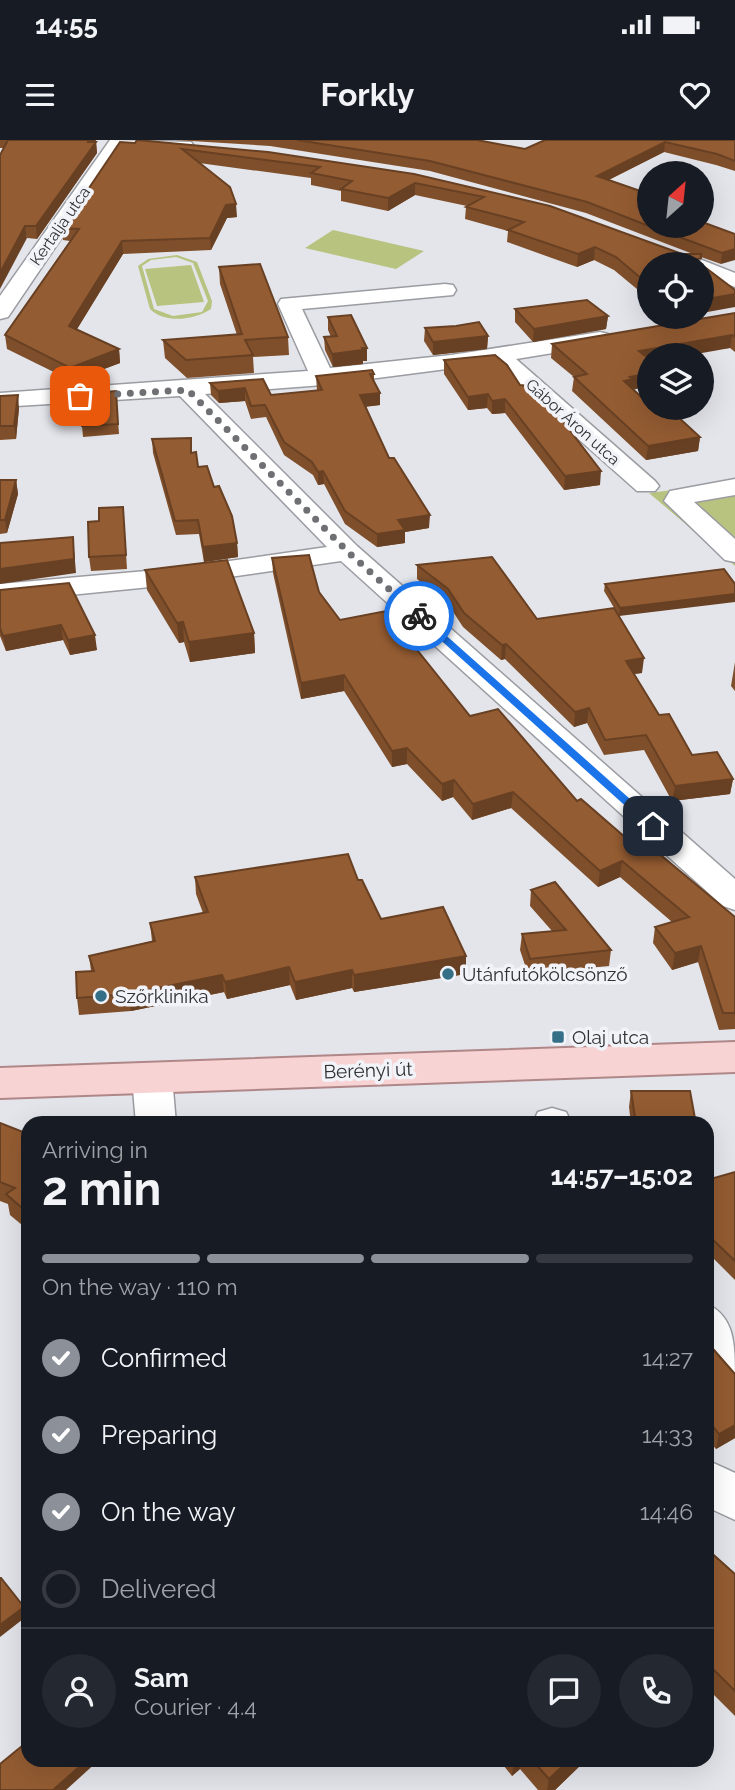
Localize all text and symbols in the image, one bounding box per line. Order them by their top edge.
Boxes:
text: 14:55 [35,10,98,40]
icon: menu [21,76,59,114]
text: Forkly [321,76,414,113]
icon: heart [676,76,714,114]
north arrow [637,161,714,238]
map controls [637,161,714,420]
street label: Kertalja utca [26,183,94,269]
button: locate [637,252,714,329]
button: layers [637,343,714,420]
pin [50,366,110,426]
street label: Gábor Áron utca [522,374,625,469]
icon: bag [61,377,99,415]
courier [384,581,454,651]
icon: bike [400,597,438,635]
pin [623,796,683,856]
icon: home [634,807,672,845]
place label: Utánfutókölcsönző [462,963,628,985]
marker: Utánfutókölcsönző [440,966,456,982]
place label: Szőrklinika [115,985,209,1007]
marker: Szőrklinika [93,988,109,1004]
place label: Olaj utca [572,1026,649,1048]
marker: Olaj utca [550,1029,566,1045]
street label: Berényi út [323,1057,414,1083]
text: Arriving in [42,1136,148,1163]
text: 14:57–15:02 [550,1161,693,1191]
text: 2 min [42,1162,161,1216]
text: On the way · 110 m [42,1273,238,1300]
icon: check [42,1339,80,1377]
text: Confirmed [101,1343,227,1373]
text: 14:27 [642,1344,693,1371]
icon: check [42,1416,80,1454]
text: Preparing [101,1420,217,1450]
text: 14:33 [642,1421,693,1448]
icon: check [42,1493,80,1531]
text: On the way [101,1497,236,1527]
text: 14:46 [640,1498,693,1525]
text: Delivered [101,1574,216,1604]
button: person [42,1654,116,1728]
button: chat [527,1654,601,1728]
button: phone [619,1654,693,1728]
text: Sam [134,1663,189,1693]
text: Courier · 4.4 [134,1693,257,1720]

